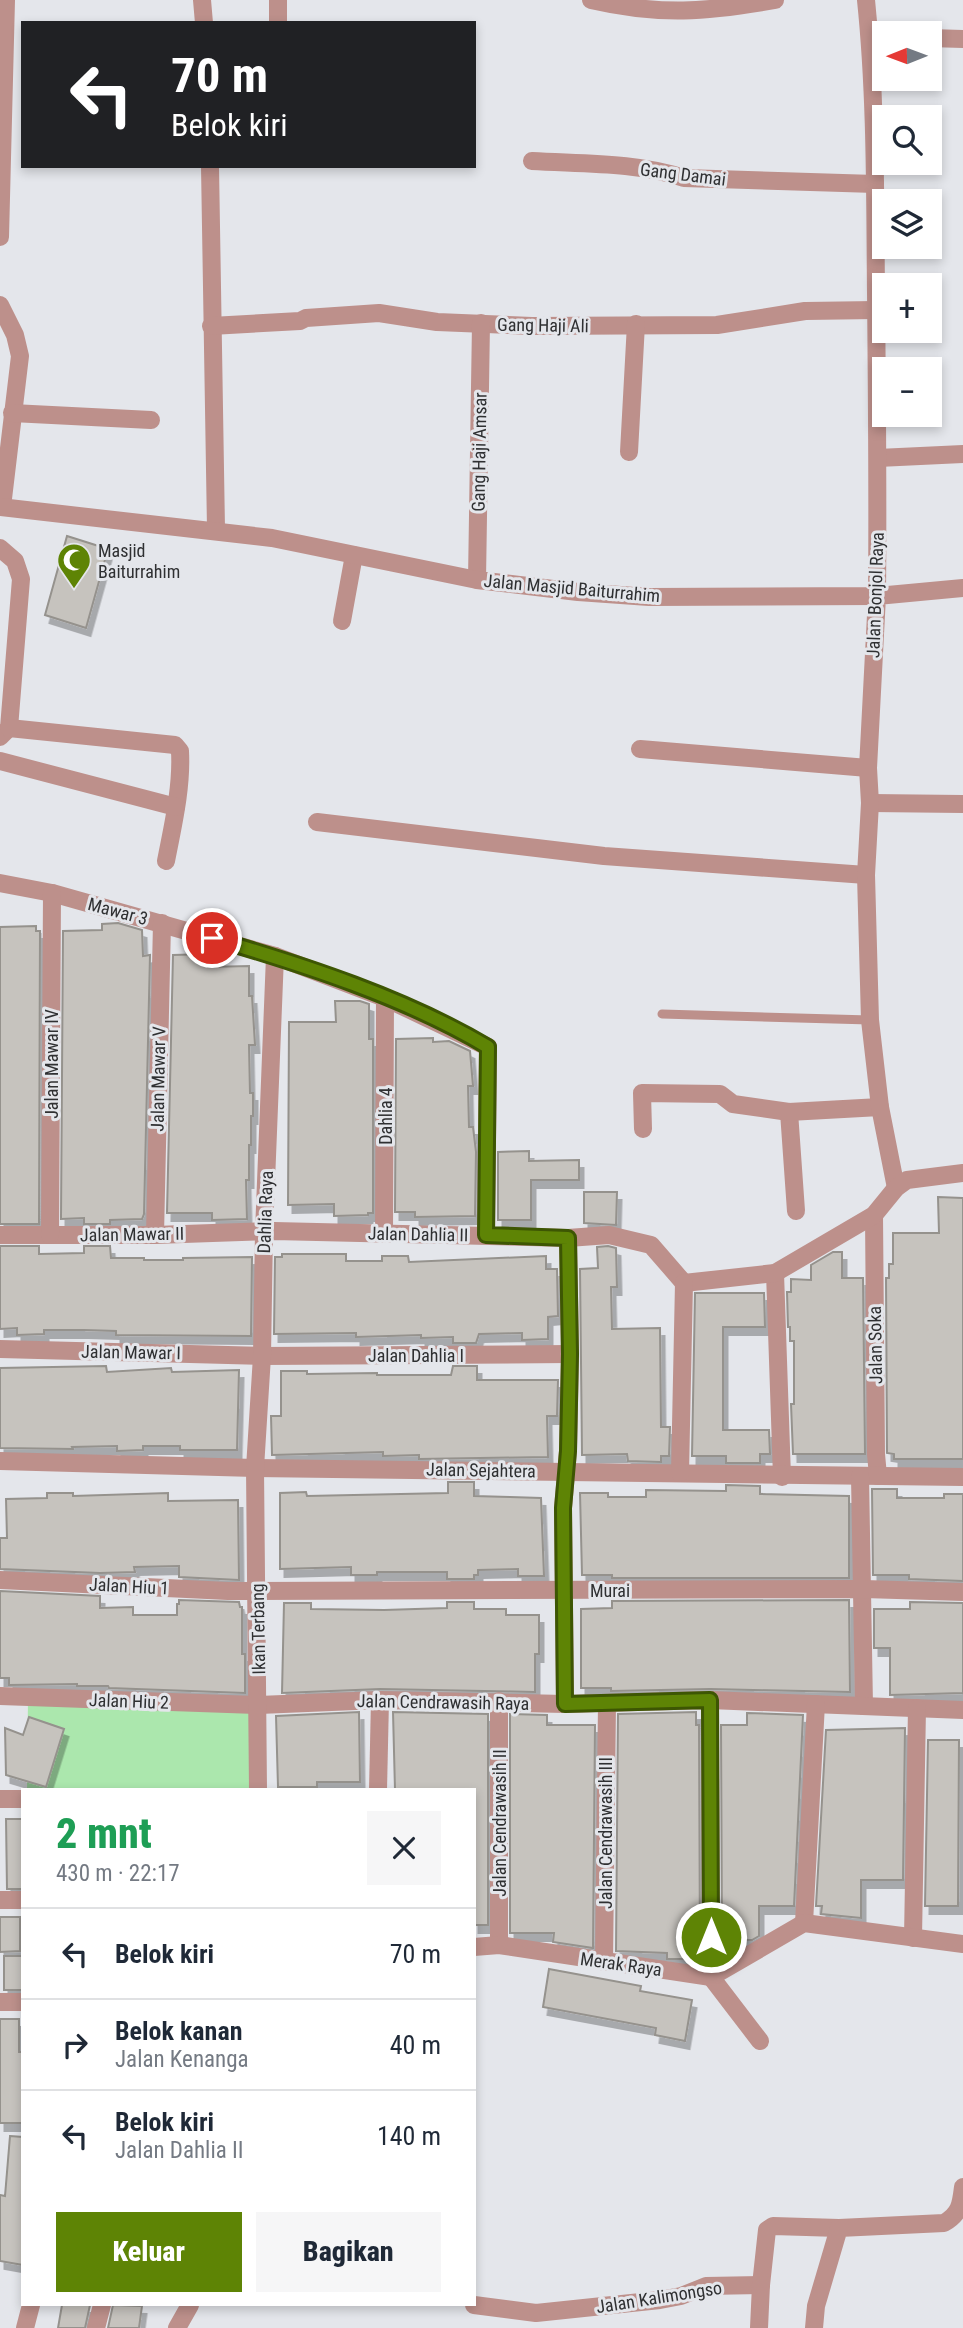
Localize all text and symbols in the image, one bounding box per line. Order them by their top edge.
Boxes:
north arrow [872,21,942,91]
map controls [872,21,942,427]
text: 70 m [171,47,268,104]
icon: left [56,49,147,140]
button: search [872,105,942,175]
text: Belok kiri [171,106,288,144]
street label: Gang Damai [639,158,727,190]
button: layers [872,189,942,259]
button: + [872,273,942,343]
street label: Gang Haji Ali [497,314,589,336]
button: − [872,357,942,427]
street label: Gang Haji Amsar [467,392,491,512]
street label: Jalan Bonjol Raya [862,532,888,658]
place label: Masjid Baiturrahim [98,540,180,582]
mosque icon: Masjid Baiturrahim [55,541,93,590]
street label: Jalan Masjid Baiturrahim [483,570,661,606]
street label: Mawar 3 [86,893,150,929]
pin [182,908,242,968]
icon: arrive [193,919,231,957]
street label: Jalan Mawar IV [41,1009,62,1119]
street label: Jalan Mawar V [147,1026,169,1132]
street label: Dahlia 4 [375,1087,396,1145]
street label: Dahlia Raya [253,1170,277,1254]
street label: Jalan Mawar II [80,1223,184,1245]
street label: Jalan Dahlia II [368,1223,468,1245]
street label: Jalan Soka [864,1306,886,1384]
street label: Jalan Mawar I [81,1341,181,1363]
street label: Jalan Dahlia I [368,1345,464,1366]
street label: Jalan Sejahtera [426,1459,536,1481]
street label: Jalan Hiu 1 [89,1573,169,1599]
street label: Murai [590,1580,630,1601]
street label: Ikan Terbang [247,1583,269,1675]
street label: Jalan Hiu 2 [89,1689,169,1713]
street label: Jalan Cendrawasih Raya [357,1690,529,1714]
street label: Jalan Cendrawasih II [489,1749,510,1897]
street label: Jalan Cendrawasih III [595,1757,616,1909]
text: 2 mnt [56,1809,152,1858]
button: close [367,1811,441,1885]
text: 430 m · 22:17 [56,1860,180,1887]
position arrow [674,1900,748,1974]
icon: left [56,1935,94,1973]
text: Belok kiri [115,1939,214,1969]
text: 70 m [390,1939,441,1969]
street label: Merak Raya [579,1948,663,1980]
text: Belok kanan [115,2016,242,2046]
icon: right [56,2026,94,2064]
text: 40 m [390,2030,441,2060]
text: Jalan Kenanga [115,2046,249,2073]
text: Belok kiri [115,2107,214,2137]
icon: left [56,2117,94,2155]
text: 140 m [377,2121,441,2151]
text: Jalan Dahlia II [115,2137,243,2164]
button: Keluar [56,2212,242,2292]
button: Bagikan [256,2212,441,2292]
street label: Jalan Kalimongso [595,2277,723,2317]

